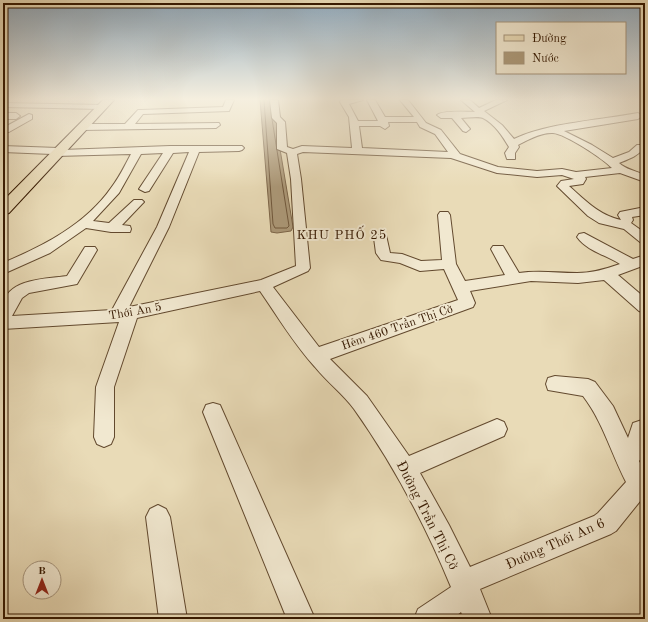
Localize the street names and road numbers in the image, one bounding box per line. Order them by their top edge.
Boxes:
street label: Thới An 5 [108,300,163,323]
street label: Hẻm 460 Trần Thị Cờ [339,301,455,353]
street label: Đường Trần Thị Cờ [394,458,462,572]
street label: Đường Thới An 6 [504,516,607,572]

